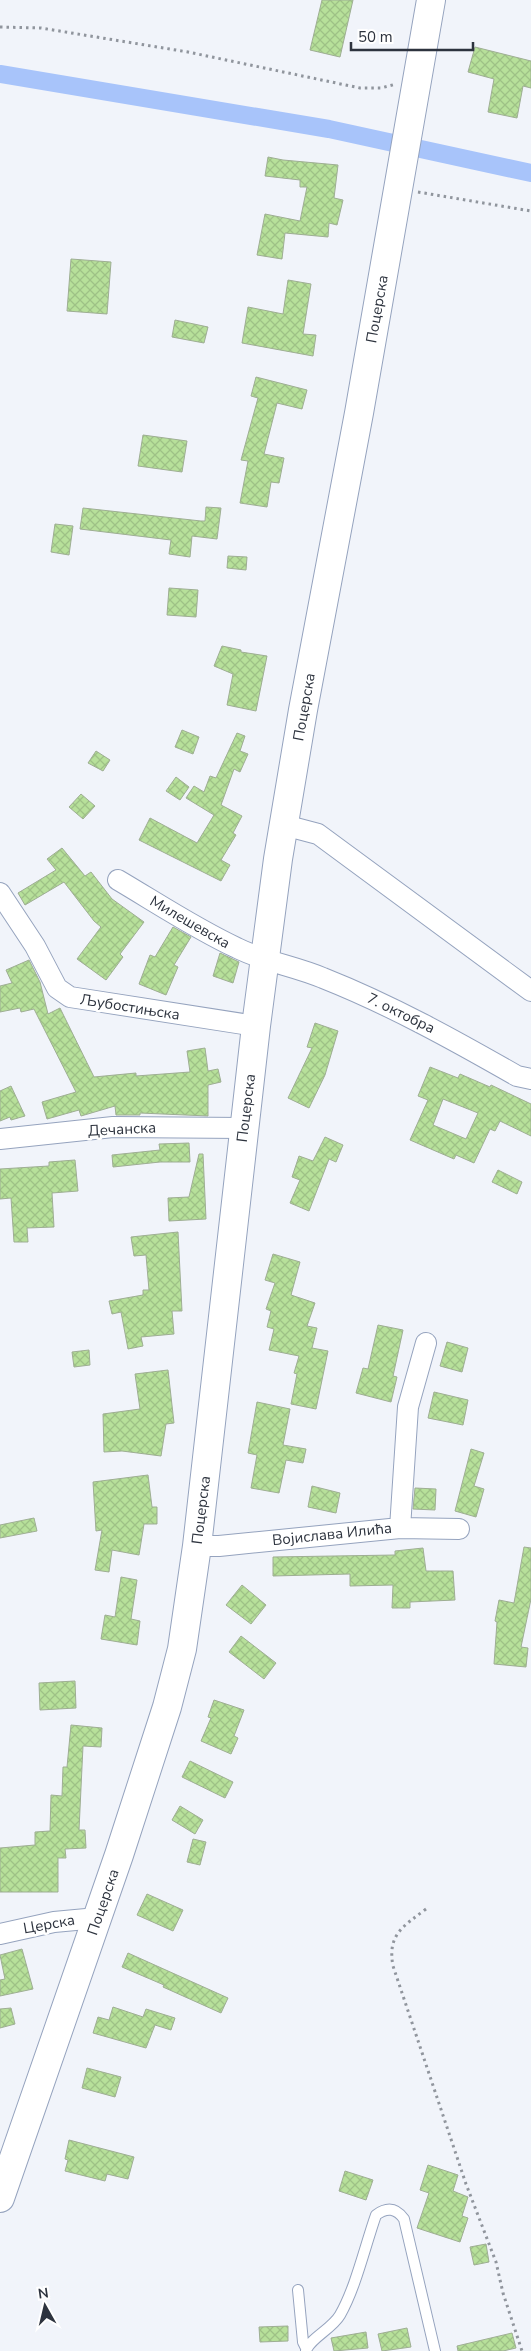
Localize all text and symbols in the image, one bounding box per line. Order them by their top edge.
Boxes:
scale bar [351,20,474,52]
text: 50 m [358,27,393,47]
street label: Поцерска [361,273,393,345]
street label: Поцерска [288,671,320,743]
street label: Милешевска [146,891,234,953]
street label: 7. октобра [364,988,438,1038]
street label: Љубостињска [79,989,181,1025]
street label: Поцерска [232,1073,260,1143]
street label: Дечанска [87,1117,157,1141]
street label: Поцерска [187,1475,215,1545]
street label: Војислава Илића [271,1518,393,1550]
street label: Поцерска [82,1866,124,1938]
street label: Церска [22,1910,76,1938]
north arrow [20,2281,70,2331]
text: N [37,2283,50,2304]

